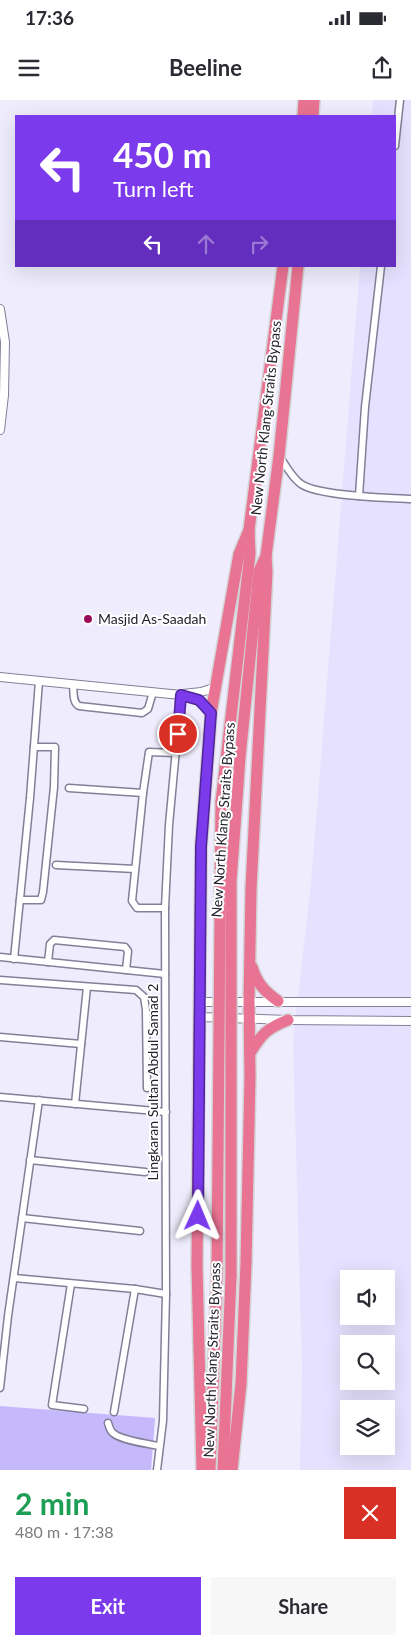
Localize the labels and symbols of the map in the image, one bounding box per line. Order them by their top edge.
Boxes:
street label: New North Klang Straits Bypass [247,320,284,516]
place label: Masjid As-Saadah [98,610,206,627]
marker: Masjid As-Saadah [82,613,94,625]
pin [157,713,199,755]
street label: New North Klang Straits Bypass [207,722,238,918]
street label: Lingkaran Sultan Abdul Samad 2 [144,984,161,1180]
position arrow [171,1189,223,1241]
street label: New North Klang Straits Bypass [200,1262,223,1458]

